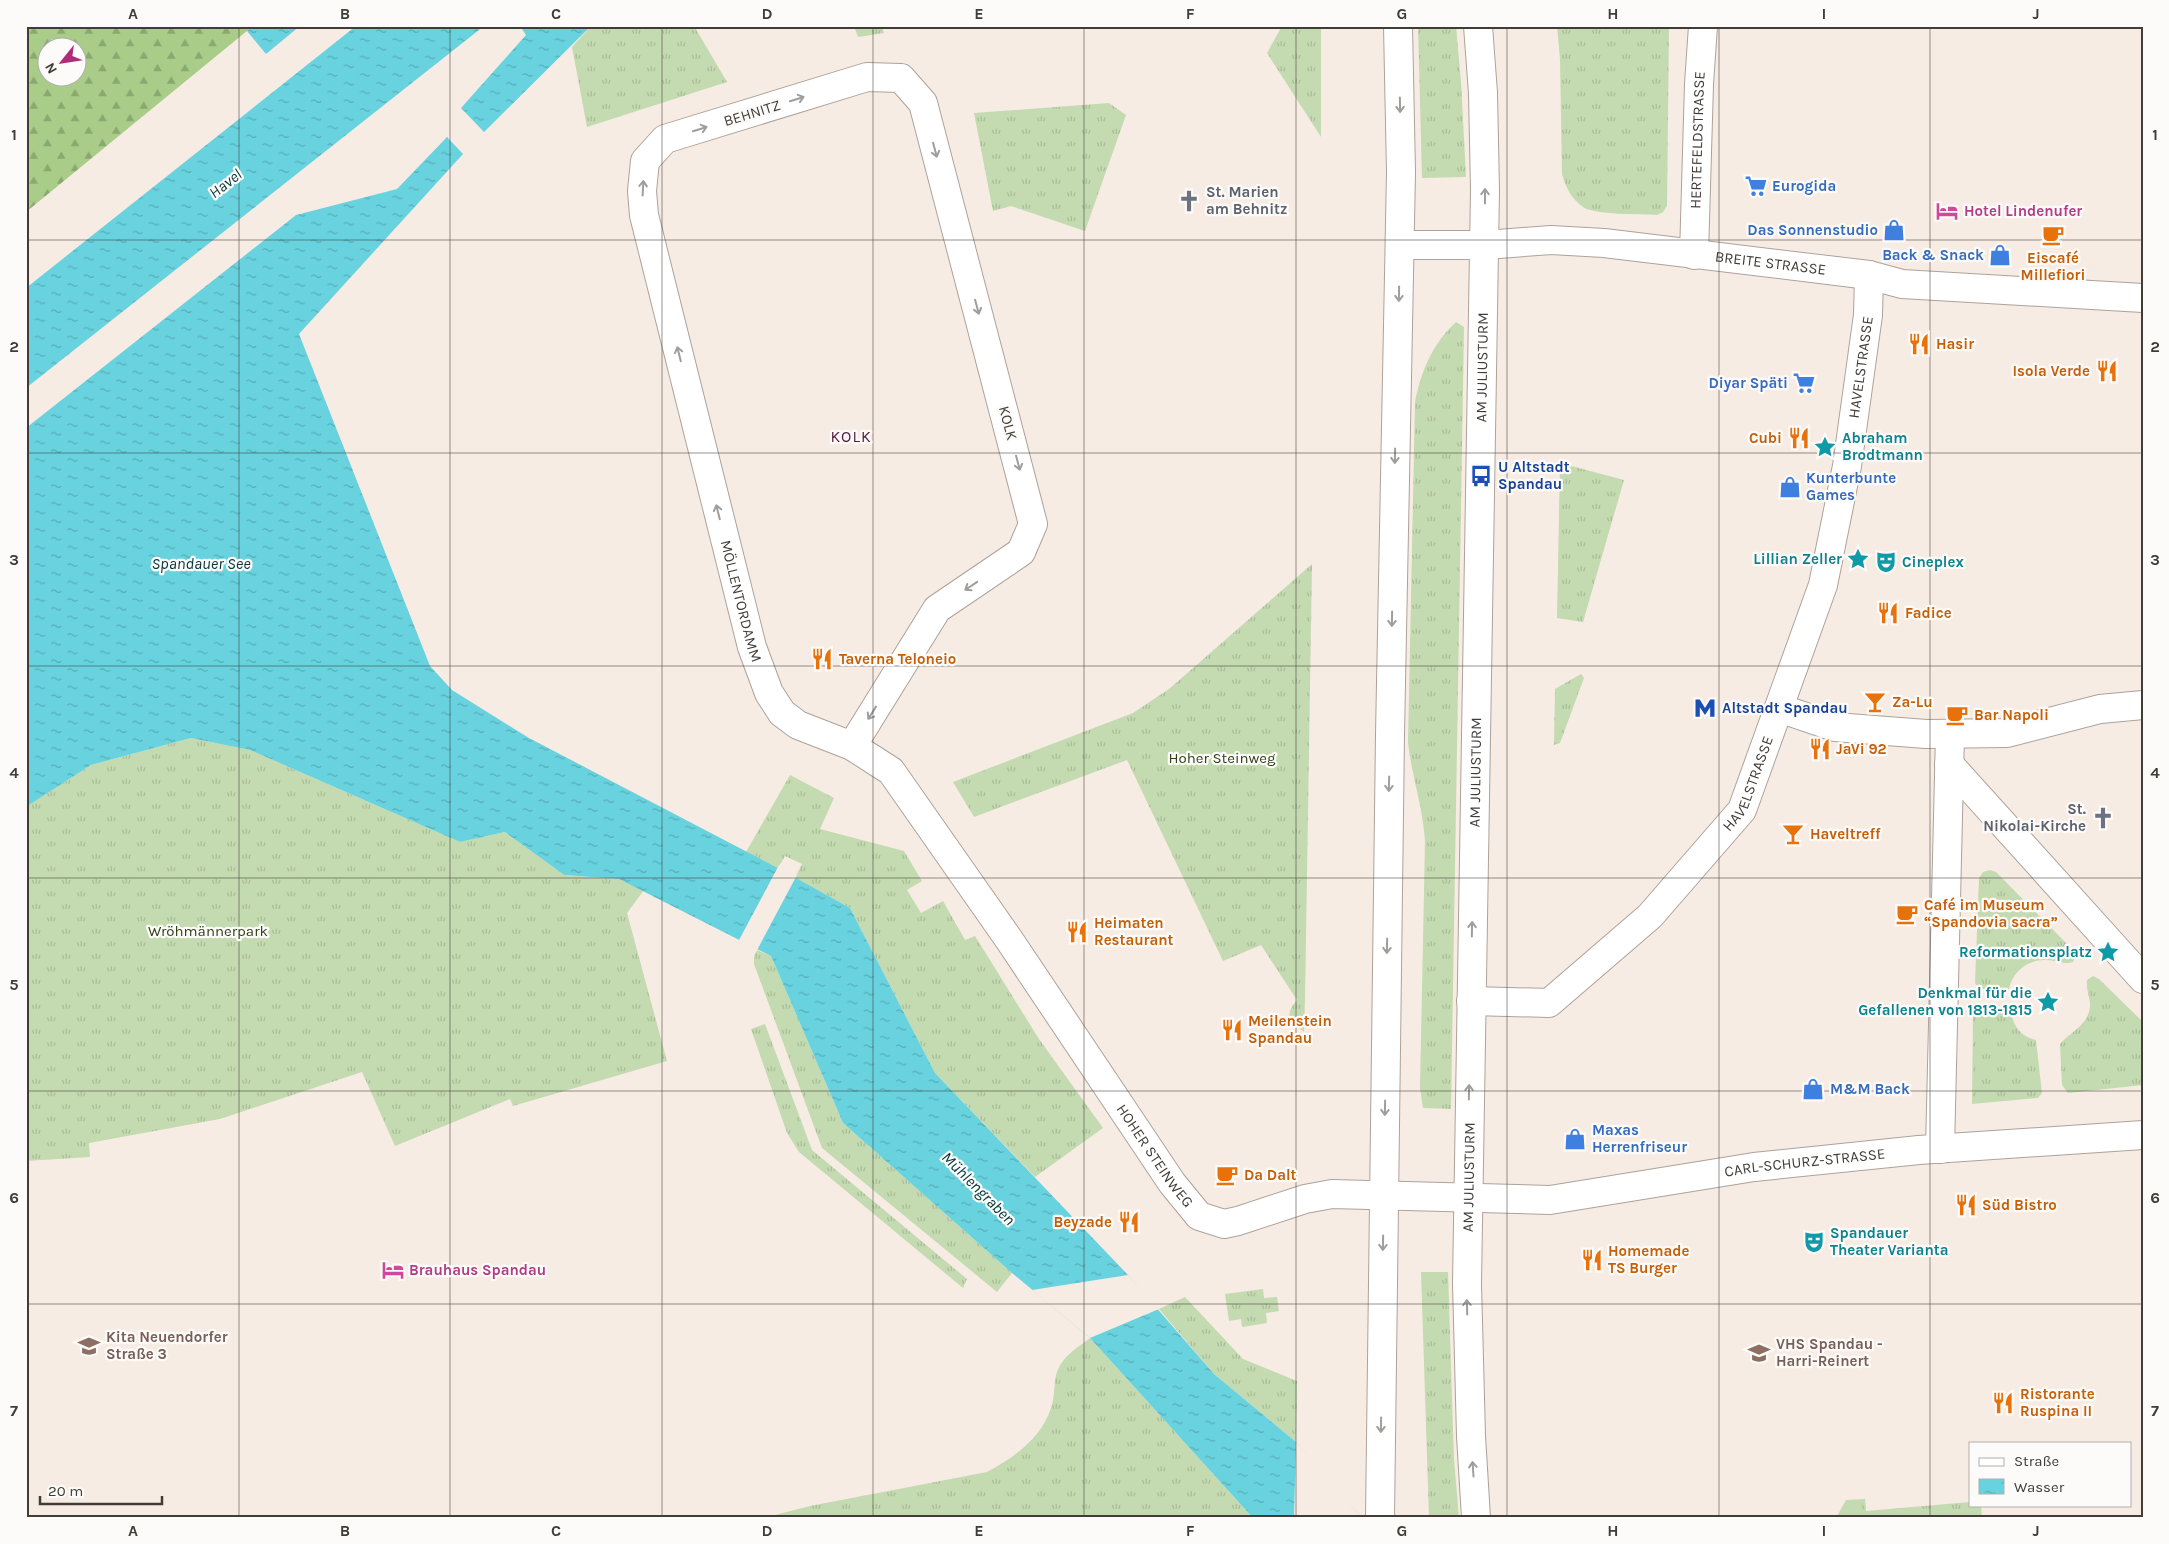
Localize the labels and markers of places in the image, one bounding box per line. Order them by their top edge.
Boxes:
supermarket icon: Eurogida [1743,173,1769,199]
place label: Eurogida [1772,177,1836,195]
place label: St. Marien am Behnitz [1206,183,1287,218]
church icon: St. Marien am Behnitz [1176,188,1202,214]
hotel icon: Hotel Lindenufer [1934,198,1960,224]
place label: Hotel Lindenufer [1964,202,2082,220]
shop icon: Das Sonnenstudio [1881,217,1907,243]
place label: Das Sonnenstudio [1747,221,1878,239]
cafe icon: Eiscafé Millefiori [2040,222,2066,248]
shop icon: Back & Snack [1987,242,2013,268]
place label: Back & Snack [1882,246,1984,264]
place label: Eiscafé Millefiori [2021,249,2085,284]
restaurant icon: Hasir [1906,331,1932,357]
place label: Hasir [1936,335,1974,353]
restaurant icon: Isola Verde [2094,358,2120,384]
place label: Isola Verde [2012,362,2090,380]
supermarket icon: Diyar Späti [1791,370,1817,396]
place label: Diyar Späti [1708,374,1788,392]
restaurant icon: Cubi [1786,425,1812,451]
place label: Cubi [1749,429,1782,447]
place label: Abraham Brodtmann [1842,429,1923,464]
place icon: Abraham Brodtmann [1812,434,1838,460]
place label: U Altstadt Spandau [1498,458,1570,493]
bus stop icon: U Altstadt Spandau [1468,463,1494,489]
place label: Kunterbunte Games [1806,469,1896,504]
shop icon: Kunterbunte Games [1777,474,1803,500]
place icon: Lillian Zeller [1845,546,1871,572]
theatre icon: Cineplex [1873,549,1899,575]
place label: Lillian Zeller [1753,550,1842,568]
place label: Cineplex [1902,553,1964,571]
restaurant icon: Fadice [1875,600,1901,626]
place label: Fadice [1905,604,1952,622]
restaurant icon: Taverna Teloneio [809,646,835,672]
place label: Taverna Teloneio [839,650,956,668]
bar icon: Za-Lu [1862,689,1888,715]
place label: Za-Lu [1892,693,1933,711]
metro station icon: Altstadt Spandau [1692,695,1718,721]
place label: Altstadt Spandau [1722,699,1848,717]
cafe icon: Bar Napoli [1944,702,1970,728]
place label: Bar Napoli [1974,706,2049,724]
restaurant icon: JaVi 92 [1807,736,1833,762]
place label: JaVi 92 [1836,740,1887,758]
place label: St. Nikolai-Kirche [1983,800,2086,835]
church icon: St. Nikolai-Kirche [2090,805,2116,831]
bar icon: Haveltreff [1780,821,1806,847]
place label: Haveltreff [1810,825,1881,843]
place label: Café im Museum “Spandovia sacra” [1924,896,2058,931]
cafe icon: Café im Museum “Spandovia sacra” [1894,901,1920,927]
place label: Heimaten Restaurant [1094,914,1174,949]
restaurant icon: Heimaten Restaurant [1064,919,1090,945]
place icon: Reformationsplatz [2095,939,2121,965]
place label: Reformationsplatz [1959,943,2092,961]
place label: Denkmal für die Gefallenen von 1813-1815 [1858,984,2032,1019]
place icon: Denkmal für die Gefallenen von 1813-1815 [2035,989,2061,1015]
place label: Meilenstein Spandau [1248,1012,1332,1047]
restaurant icon: Meilenstein Spandau [1219,1017,1245,1043]
shop icon: M&M Back [1800,1076,1826,1102]
place label: M&M Back [1830,1080,1910,1098]
place label: Maxas Herrenfriseur [1592,1121,1687,1156]
shop icon: Maxas Herrenfriseur [1562,1126,1588,1152]
cafe icon: Da Dalt [1214,1162,1240,1188]
place label: Da Dalt [1244,1166,1297,1184]
restaurant icon: Süd Bistro [1953,1192,1979,1218]
place label: Süd Bistro [1982,1196,2057,1214]
restaurant icon: Beyzade [1116,1209,1142,1235]
place label: Beyzade [1053,1213,1112,1231]
place label: Spandauer Theater Varianta [1830,1224,1948,1259]
theatre icon: Spandauer Theater Varianta [1801,1229,1827,1255]
place label: Homemade TS Burger [1608,1242,1689,1277]
restaurant icon: Homemade TS Burger [1579,1247,1605,1273]
hotel icon: Brauhaus Spandau [380,1257,406,1283]
place label: Brauhaus Spandau [409,1261,546,1279]
place label: Kita Neuendorfer Straße 3 [106,1328,228,1363]
school or university icon: Kita Neuendorfer Straße 3 [76,1333,102,1359]
place label: VHS Spandau - Harri-Reinert [1776,1335,1883,1370]
school or university icon: VHS Spandau - Harri-Reinert [1746,1340,1772,1366]
place label: Ristorante Ruspina II [2020,1385,2095,1420]
restaurant icon: Ristorante Ruspina II [1990,1390,2016,1416]

